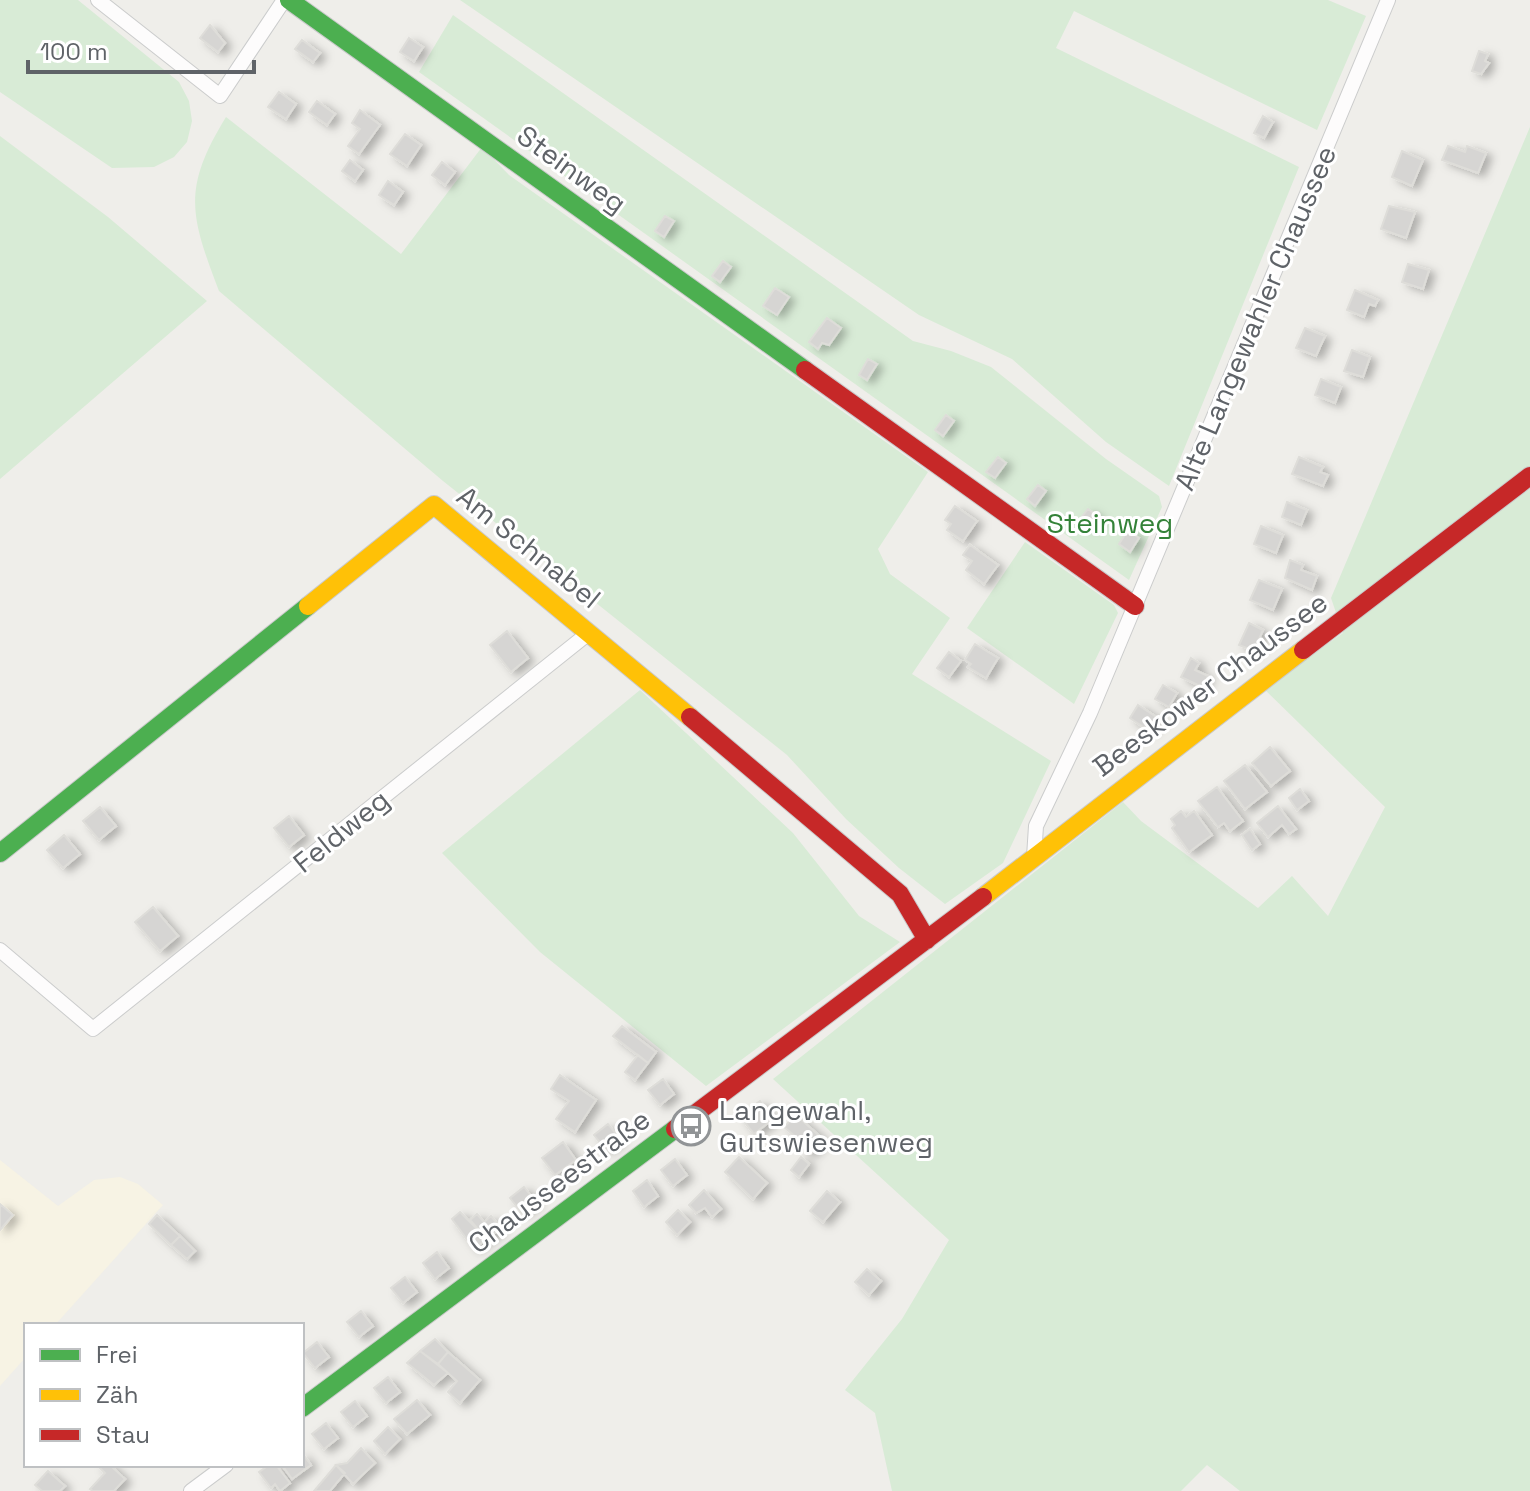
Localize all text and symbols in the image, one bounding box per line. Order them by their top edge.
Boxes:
scale bar [28,24,254,74]
text: 100 m [40,36,108,67]
street label: Steinweg [510,117,634,221]
street label: Alte Langewahler Chaussee [1166,140,1344,496]
street label: Am Schnabel [450,478,608,616]
park label: Steinweg [1047,505,1173,541]
street label: Beeskower Chaussee [1085,584,1335,784]
street label: Feldweg [286,781,396,881]
place label: Langewahl, Gutswiesenweg [719,1092,933,1160]
street label: Chausseestraße [461,1101,657,1261]
bus stop icon: Langewahl, Gutswiesenweg [670,1105,712,1147]
legend [24,1323,304,1467]
text: Frei [96,1339,138,1370]
text: Zäh [96,1379,138,1410]
text: Stau [96,1419,150,1450]

